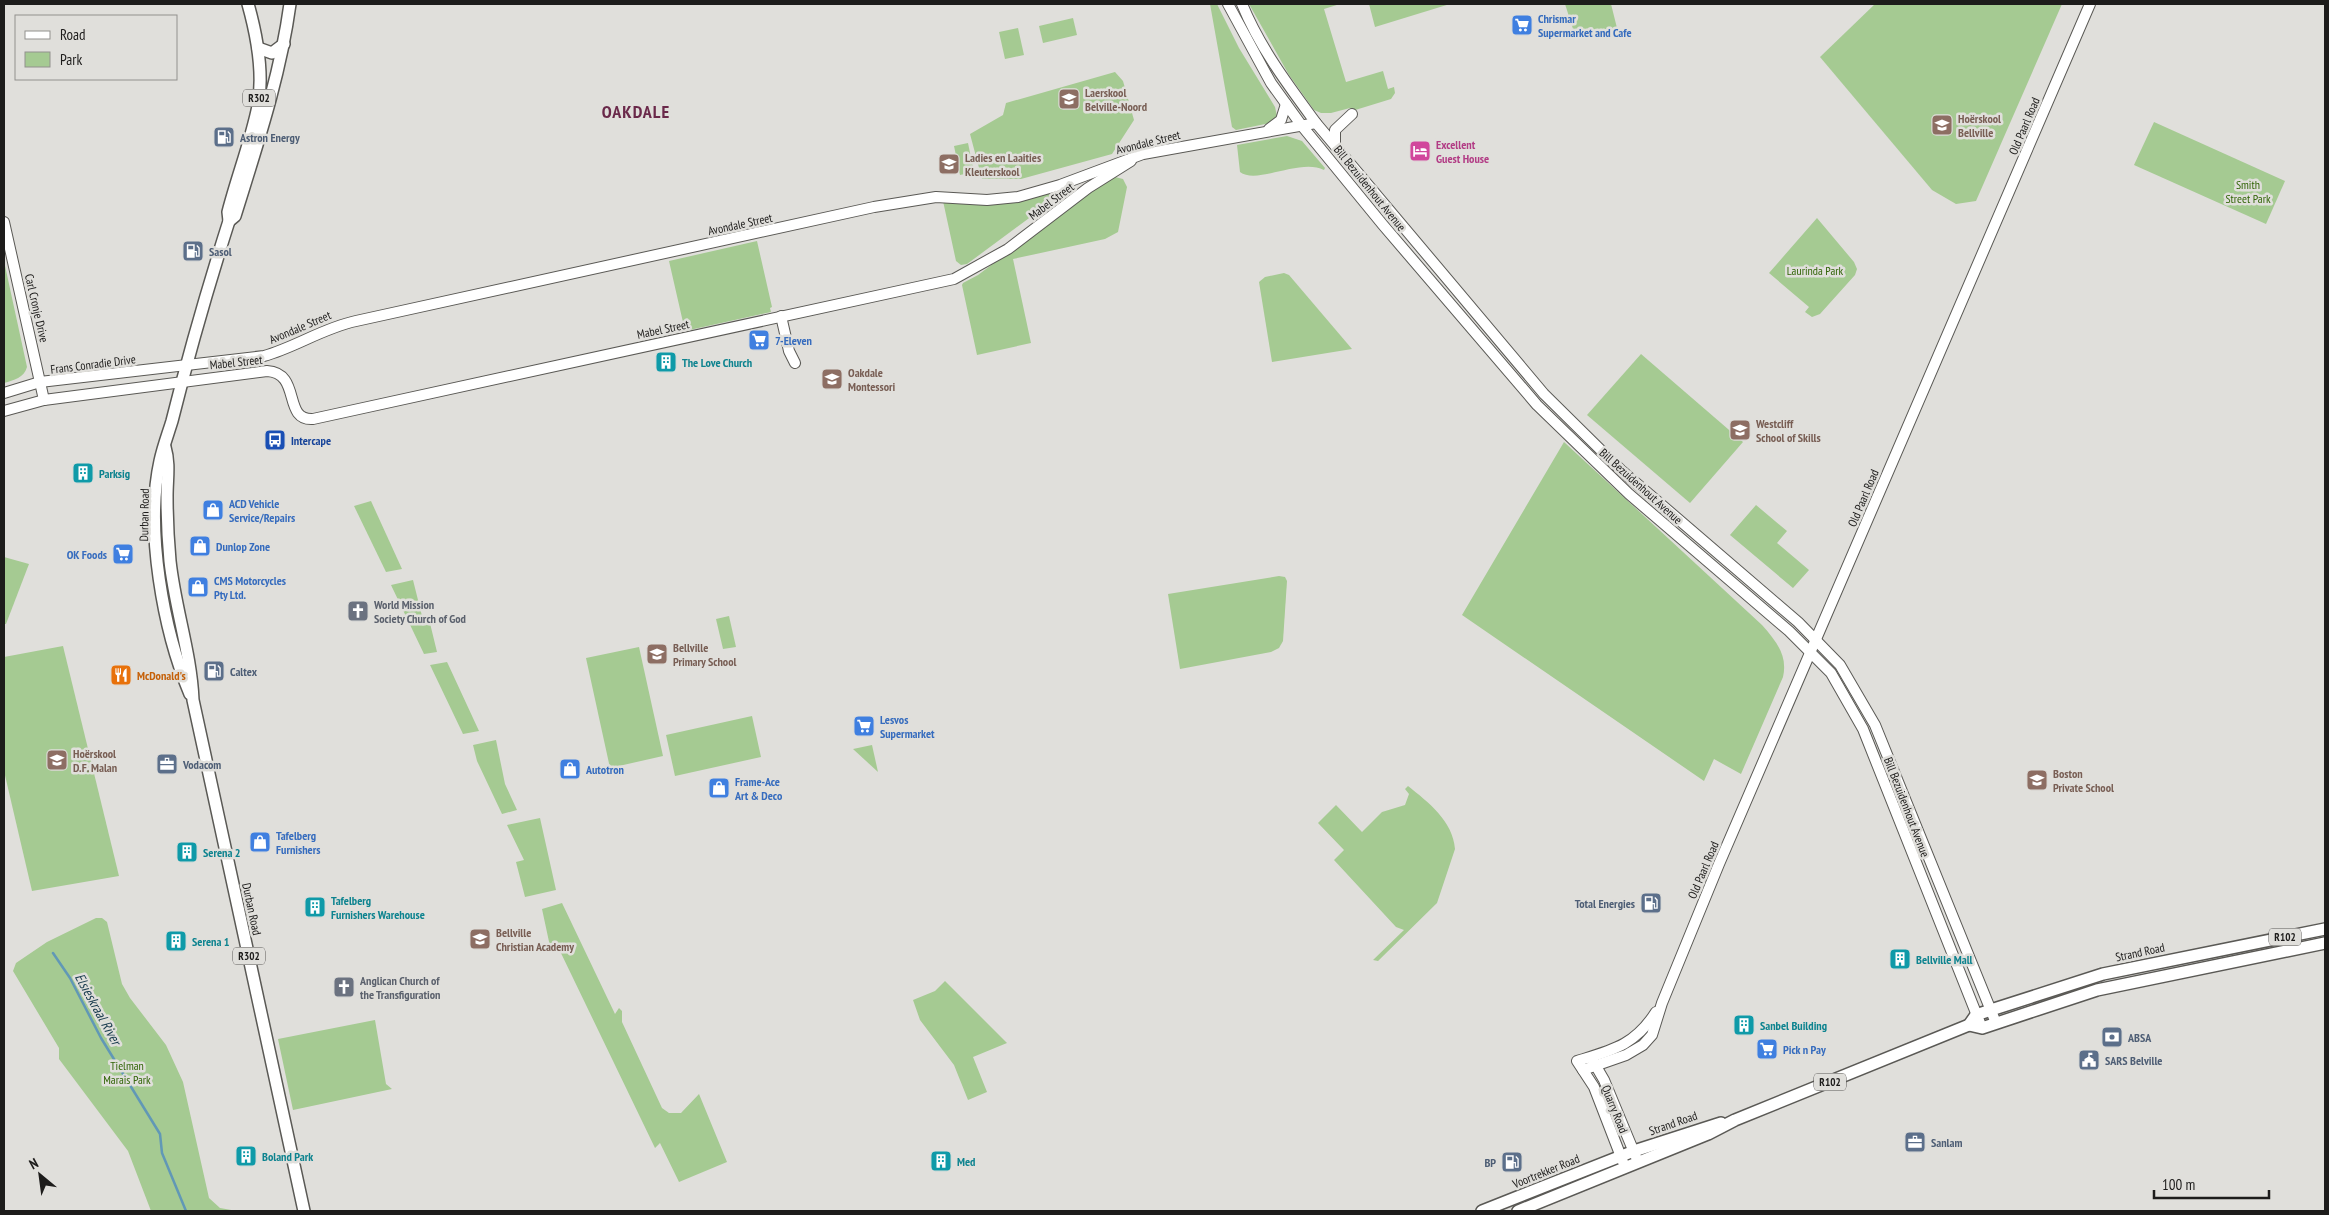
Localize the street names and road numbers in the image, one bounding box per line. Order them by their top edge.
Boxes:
road number: R302 [243,90,275,106]
street label: Old Paarl Road [2005,95,2043,157]
street label: Avondale Street [1114,127,1182,157]
street label: Bill Bezuidenhout Avenue [1331,142,1409,234]
street label: Mabel Street [1025,179,1077,223]
street label: Avondale Street [706,210,774,238]
street label: Carl Cronje Drive [22,272,52,344]
street label: Avondale Street [267,307,334,347]
street label: Mabel Street [636,316,691,342]
street label: Frans Conradie Drive [50,351,136,377]
street label: Mabel Street [209,352,264,372]
street label: Bill Bezuidenhout Avenue [1597,445,1685,527]
street label: Old Paarl Road [1844,467,1882,529]
street label: Durban Road [136,488,152,542]
street label: Bill Bezuidenhout Avenue [1881,755,1933,859]
street label: Old Paarl Road [1684,839,1722,901]
street label: Durban Road [239,881,265,937]
road number: R102 [2269,929,2301,946]
street label: Strand Road [2114,939,2166,965]
road number: R302 [233,948,265,964]
road number: R102 [1814,1074,1846,1090]
street label: Quarry Road [1599,1083,1631,1135]
street label: Strand Road [1647,1108,1699,1138]
street label: Voortrekker Road [1509,1151,1582,1192]

